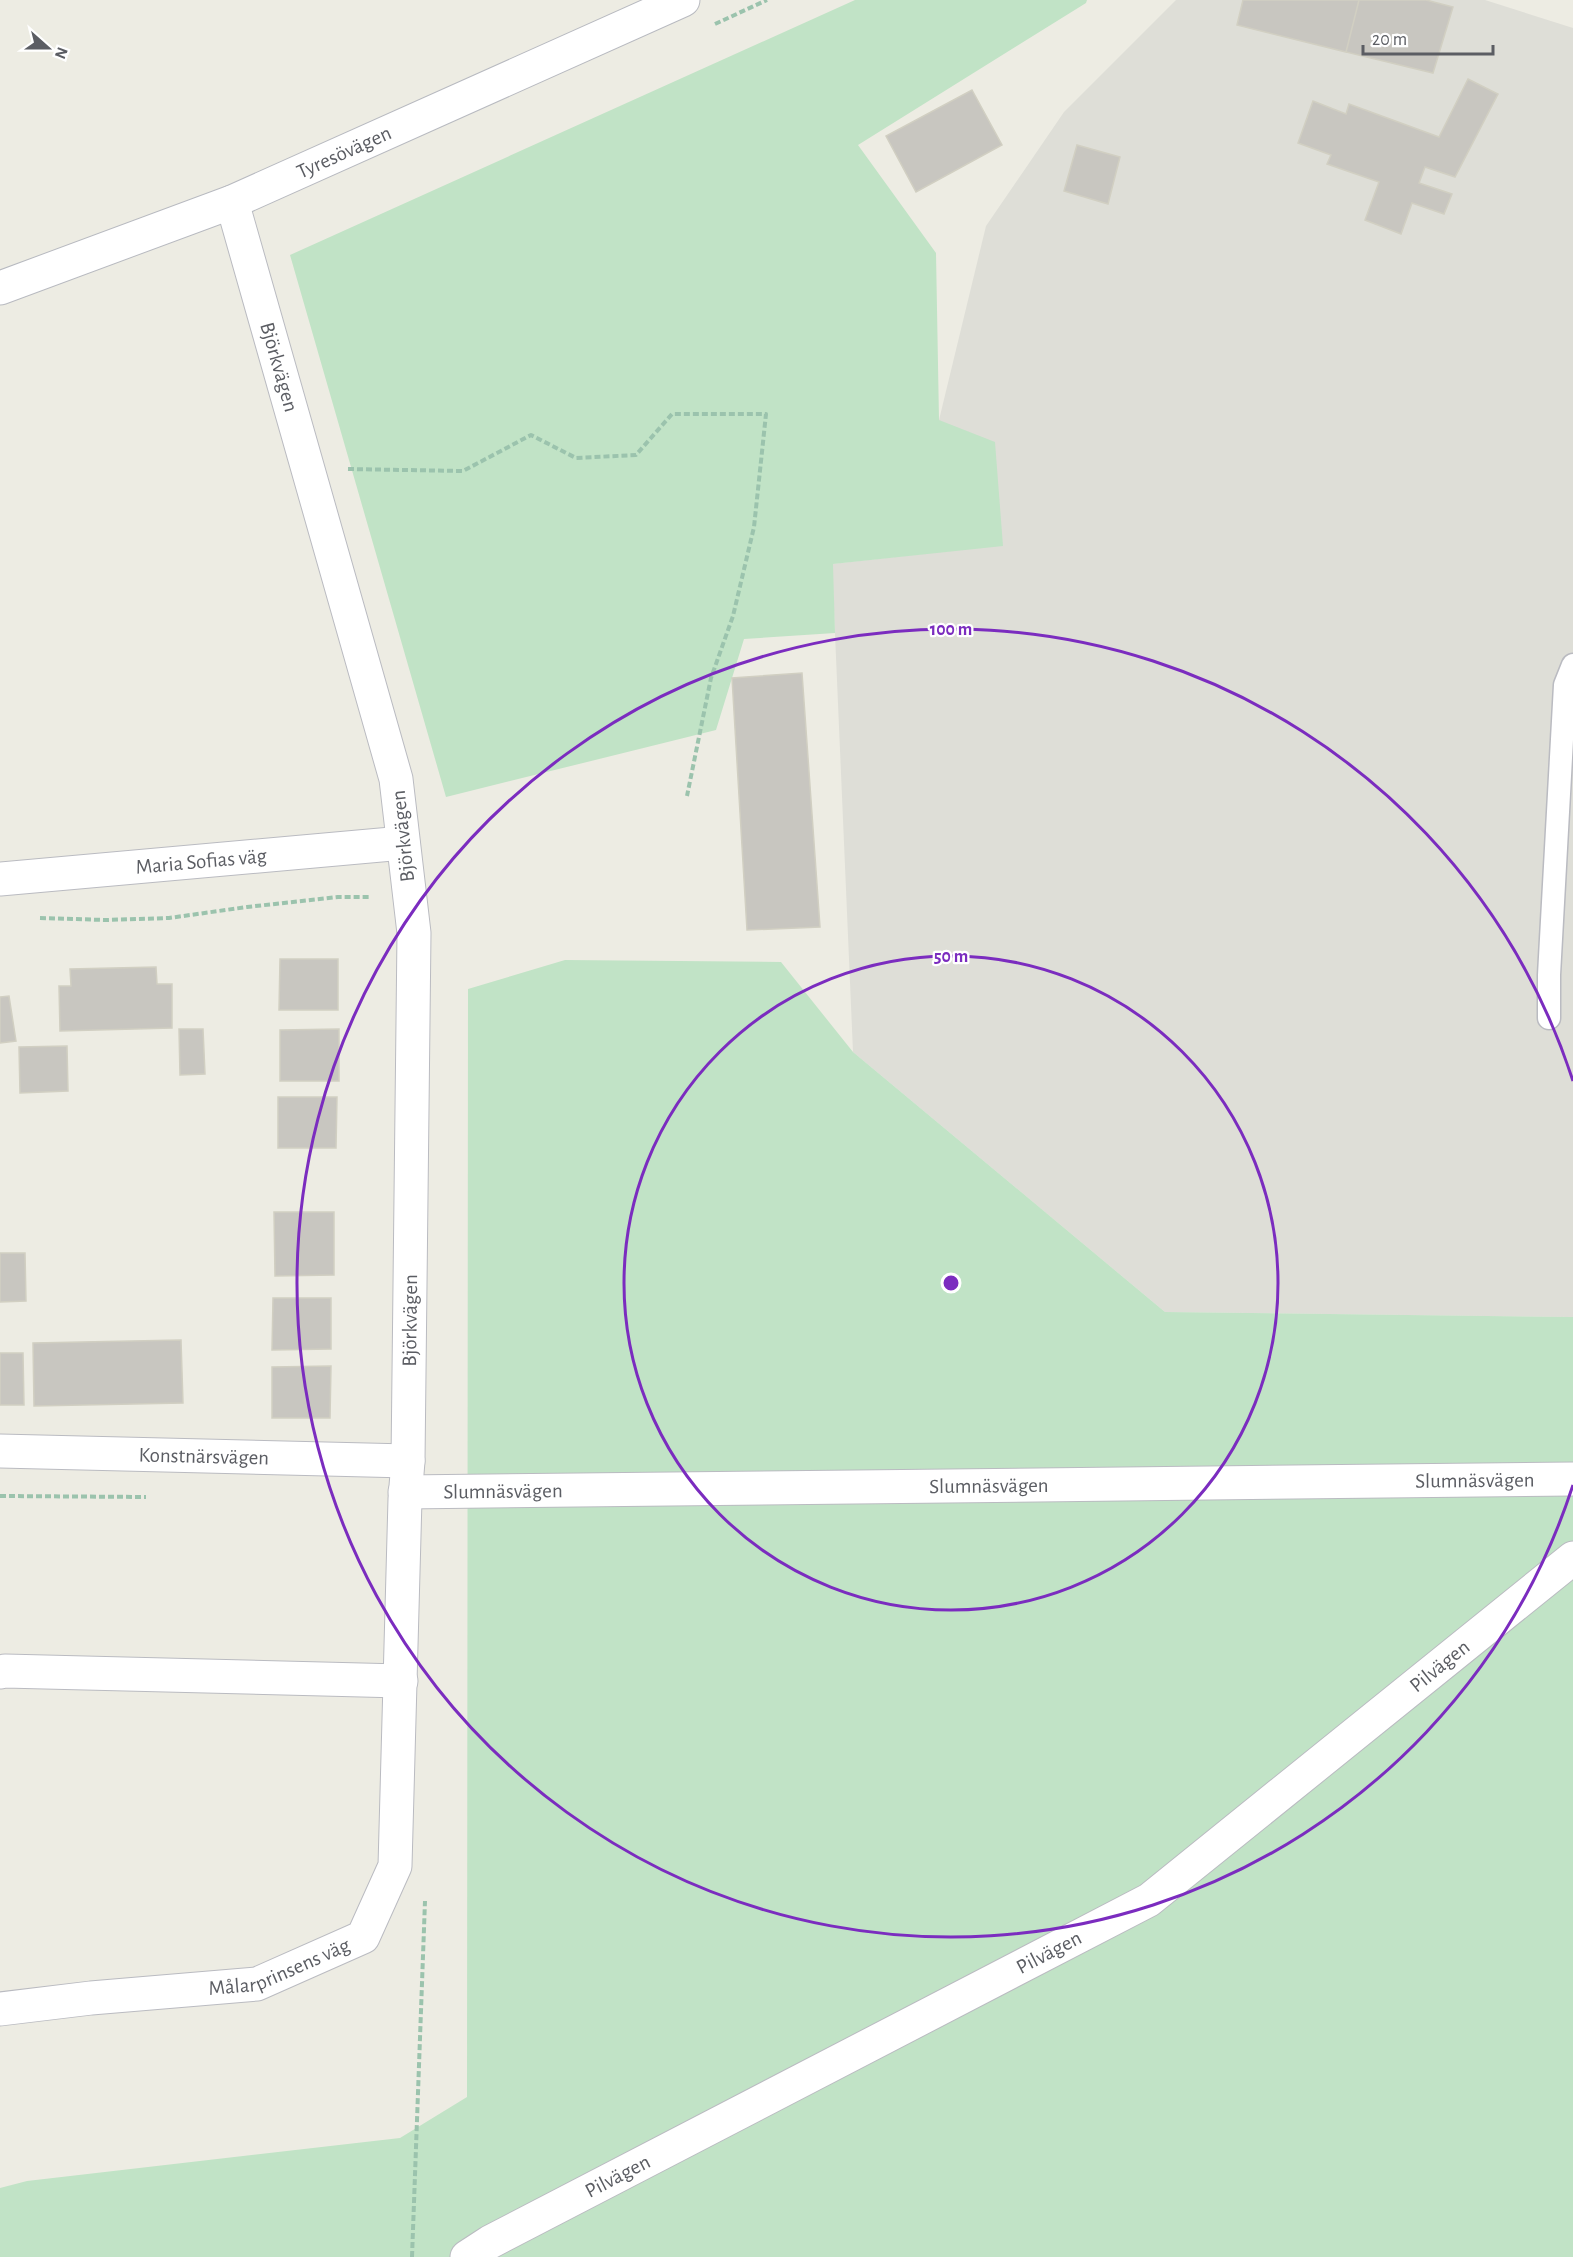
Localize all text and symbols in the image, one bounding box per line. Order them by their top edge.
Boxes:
north arrow [18,18,78,78]
scale bar [1363,18,1494,56]
text: 20 m [1372,31,1407,49]
text: N [52,45,71,61]
street label: Tyresövägen [293,122,394,182]
street label: Björkvägen [256,320,302,414]
text: 100 m [930,621,972,639]
street label: Björkvägen [388,789,418,883]
street label: Maria Sofias väg [135,845,268,877]
text: 50 m [934,948,968,966]
centre of rings [941,1273,961,1293]
street label: Björkvägen [399,1274,421,1367]
street label: Konstnärsvägen [138,1444,269,1468]
street label: Slumnäsvägen [1415,1469,1535,1491]
street label: Slumnäsvägen [929,1474,1049,1497]
street label: Slumnäsvägen [443,1480,563,1502]
street label: Pilvägen [1405,1636,1473,1696]
street label: Pilvägen [1013,1927,1085,1978]
street label: Målarprinsens väg [208,1933,354,1999]
street label: Pilvägen [581,2150,653,2201]

